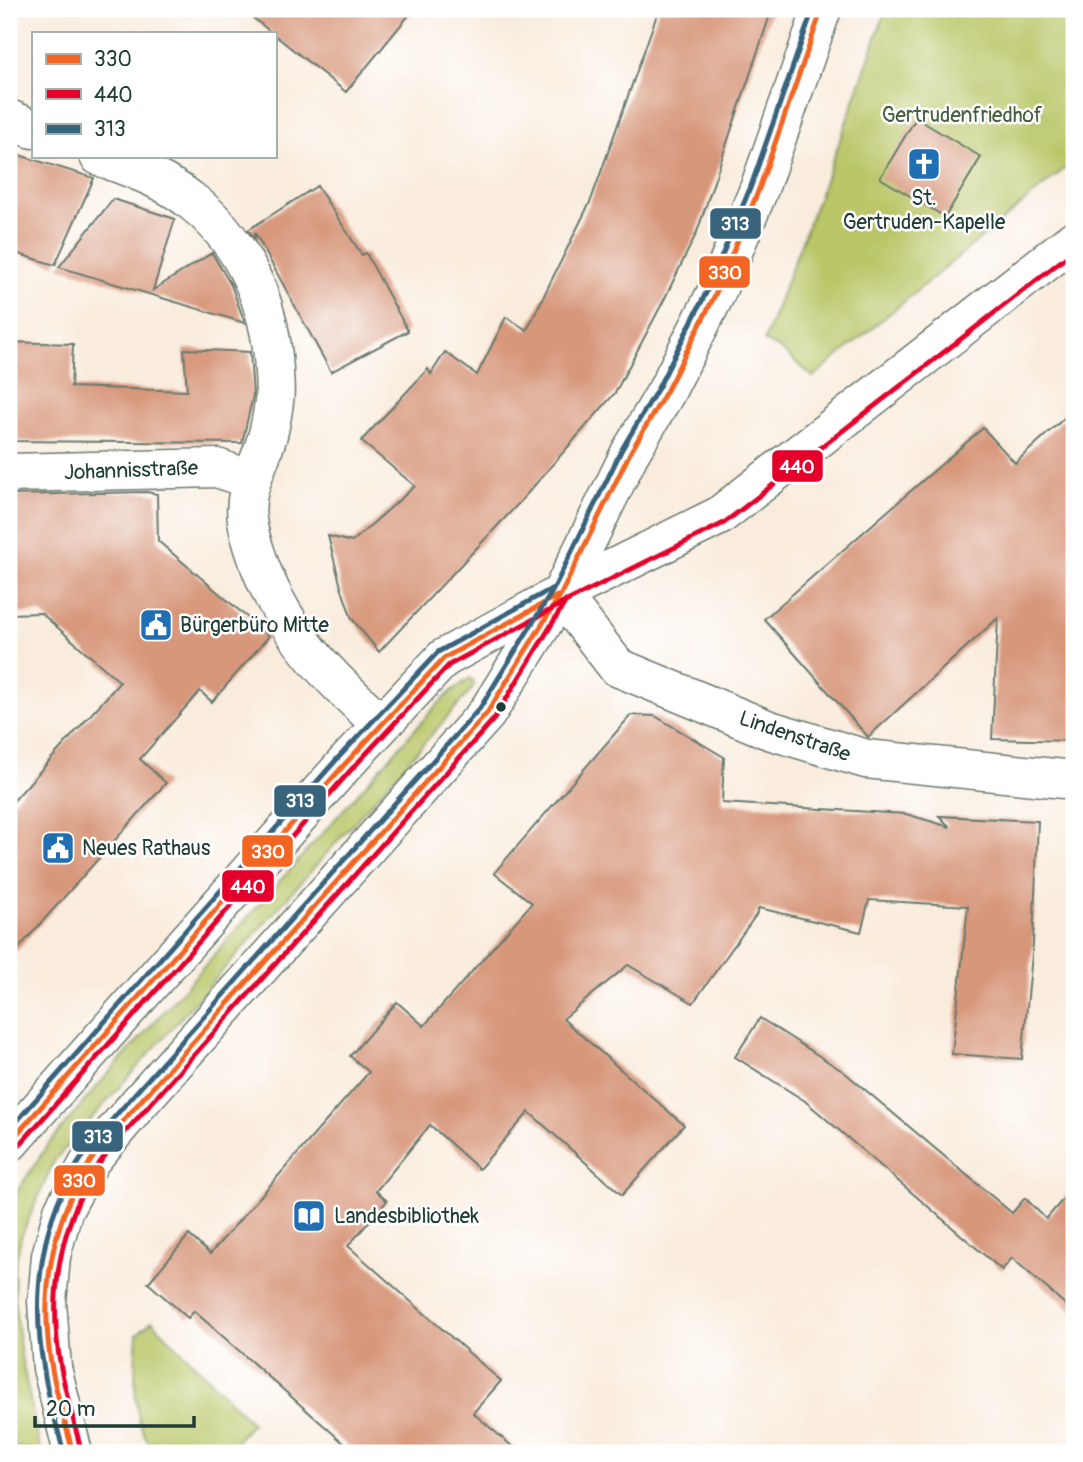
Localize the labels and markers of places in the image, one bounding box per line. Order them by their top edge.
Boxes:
church icon: St. Gertruden-Kapelle [905,145,943,183]
place label: St. Gertruden-Kapelle [843,185,1006,236]
public building icon: Bürgerbüro Mitte [137,606,175,644]
place label: Bürgerbüro Mitte [180,612,330,639]
unlabelled marker [494,700,508,714]
public building icon: Neues Rathaus [39,829,77,867]
place label: Neues Rathaus [82,835,211,862]
library icon: Landesbibliothek [290,1197,328,1235]
place label: Landesbibliothek [334,1203,479,1230]

